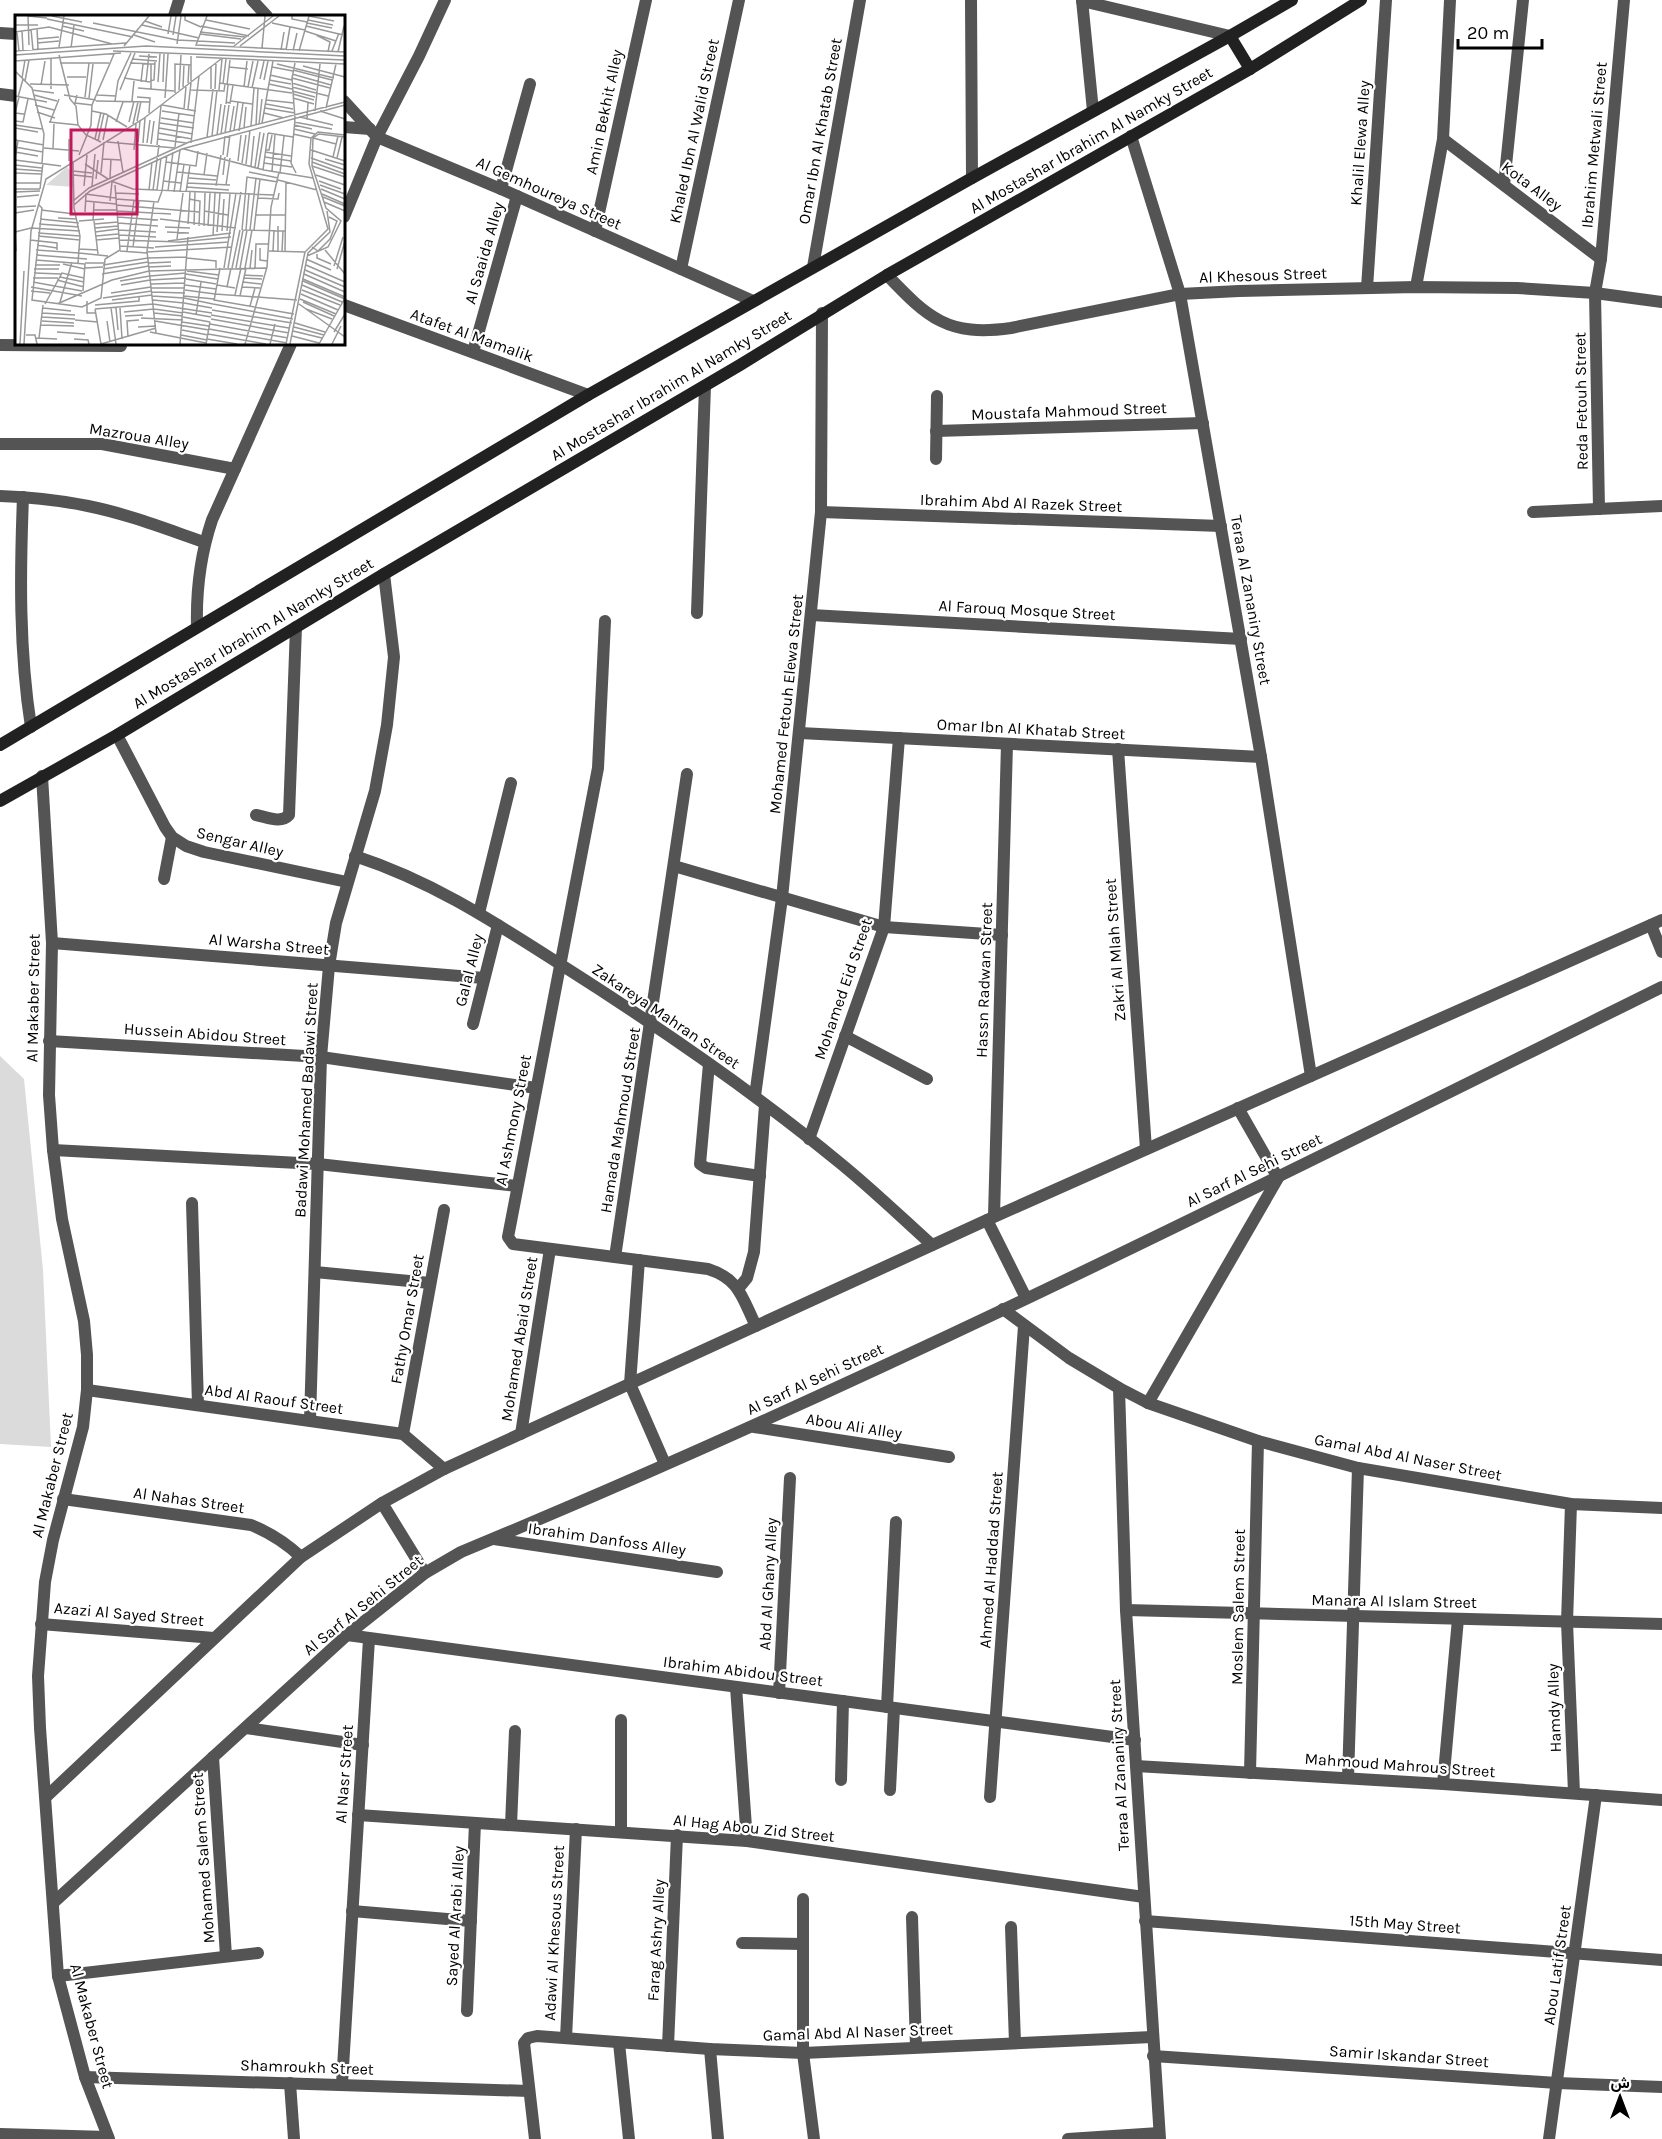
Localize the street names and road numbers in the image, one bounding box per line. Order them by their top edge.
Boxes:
street label: Omar Ibn Al Khatab Street [794,36,846,226]
street label: Khaled Ibn Al Walid Street [665,37,723,225]
street label: Amin Bekhit Alley [581,47,627,176]
street label: Ibrahim Metwali Street [1577,61,1611,229]
street label: Al Mostashar Ibrahim Al Namky Street [966,62,1216,218]
street label: Khalil Elewa Alley [1346,79,1374,206]
street label: Al Gemhoureya Street [473,152,625,234]
street label: Kota Alley [1498,157,1566,215]
street label: Al Saaida Alley [460,199,508,306]
street label: Al Khesous Street [1199,263,1327,287]
street label: Atafet Al Mamalik [408,304,536,366]
street label: Al Mostashar Ibrahim Al Namky Street [547,305,795,465]
street label: Reda Fetouh Street [1570,332,1592,470]
street label: Moustafa Mahmoud Street [971,398,1167,424]
street label: Mazroua Alley [88,419,191,453]
street label: Ibrahim Abd Al Razek Street [920,490,1122,516]
street label: Teraa Al Zananiry Street [1227,514,1275,686]
street label: Al Mostashar Ibrahim Al Namky Street [129,553,377,713]
street label: Mohamed Fetouh Elewa Street [765,593,807,815]
street label: Al Farouq Mosque Street [938,596,1116,624]
street label: Omar Ibn Al Khatab Street [936,715,1126,743]
street label: Sengar Alley [195,823,286,861]
street label: Zakri Al Mlah Street [1101,878,1129,1022]
street label: Hassn Radwan Street [972,902,996,1058]
street label: Mohamed Eid Street [810,916,876,1062]
street label: Al Warsha Street [208,929,330,959]
street label: Galal Alley [451,931,487,1008]
street label: Al Makaber Street [22,933,44,1063]
street label: Zakareya Mahran Street [589,959,743,1073]
street label: Badawi Mohamed Badawi Street [290,982,322,1218]
street label: Hussein Abidou Street [123,1019,287,1049]
street label: Hamada Mahmoud Street [596,1026,644,1214]
street label: Al Ashmony Street [491,1053,535,1187]
street label: Al Sarf Al Sehi Street [1183,1129,1325,1211]
street label: Fathy Omar Street [386,1253,428,1385]
street label: Mohamed Abaid Street [497,1255,541,1423]
street label: Al Sarf Al Sehi Street [744,1339,886,1419]
street label: Abd Al Raouf Street [204,1380,344,1418]
street label: Abou Ali Alley [805,1409,904,1443]
street label: Al Makaber Street [27,1410,77,1540]
street label: Gamal Abd Al Naser Street [1313,1430,1503,1484]
street label: Ahmed Al Haddad Street [975,1471,1007,1649]
street label: Al Nahas Street [132,1483,246,1517]
street label: Abd Al Ghany Alley [755,1517,781,1651]
street label: Ibrahim Danfoss Alley [527,1518,688,1560]
street label: Moslem Salem Street [1227,1529,1249,1685]
street label: Al Sarf Al Sehi Street [299,1551,427,1659]
street label: Manara Al Islam Street [1311,1590,1477,1612]
street label: Azazi Al Sayed Street [53,1598,205,1630]
street label: Ibrahim Abidou Street [662,1652,824,1690]
street label: Hamdy Alley [1543,1663,1565,1753]
street label: Teraa Al Zananiry Street [1105,1679,1133,1851]
street label: Al Nasr Street [331,1724,357,1824]
street label: Mahmoud Mahrous Street [1304,1749,1496,1781]
street label: Mohamed Salem Street [188,1772,218,1944]
street label: Al Hag Abou Zid Street [672,1810,836,1846]
street label: Sayed Al Arabi Alley [442,1845,468,1987]
street label: Adawi Al Khesous Street [540,1845,568,2021]
street label: Farag Ashry Alley [643,1878,669,2002]
street label: Abou Latif Street [1539,1904,1575,2026]
street label: 15th May Street [1349,1911,1461,1937]
street label: Al Makaber Street [66,1961,118,2091]
street label: Gamal Abd Al Naser Street [762,2019,954,2045]
street label: Samir Iskandar Street [1329,2041,1489,2071]
street label: Shamroukh Street [240,2055,374,2079]

